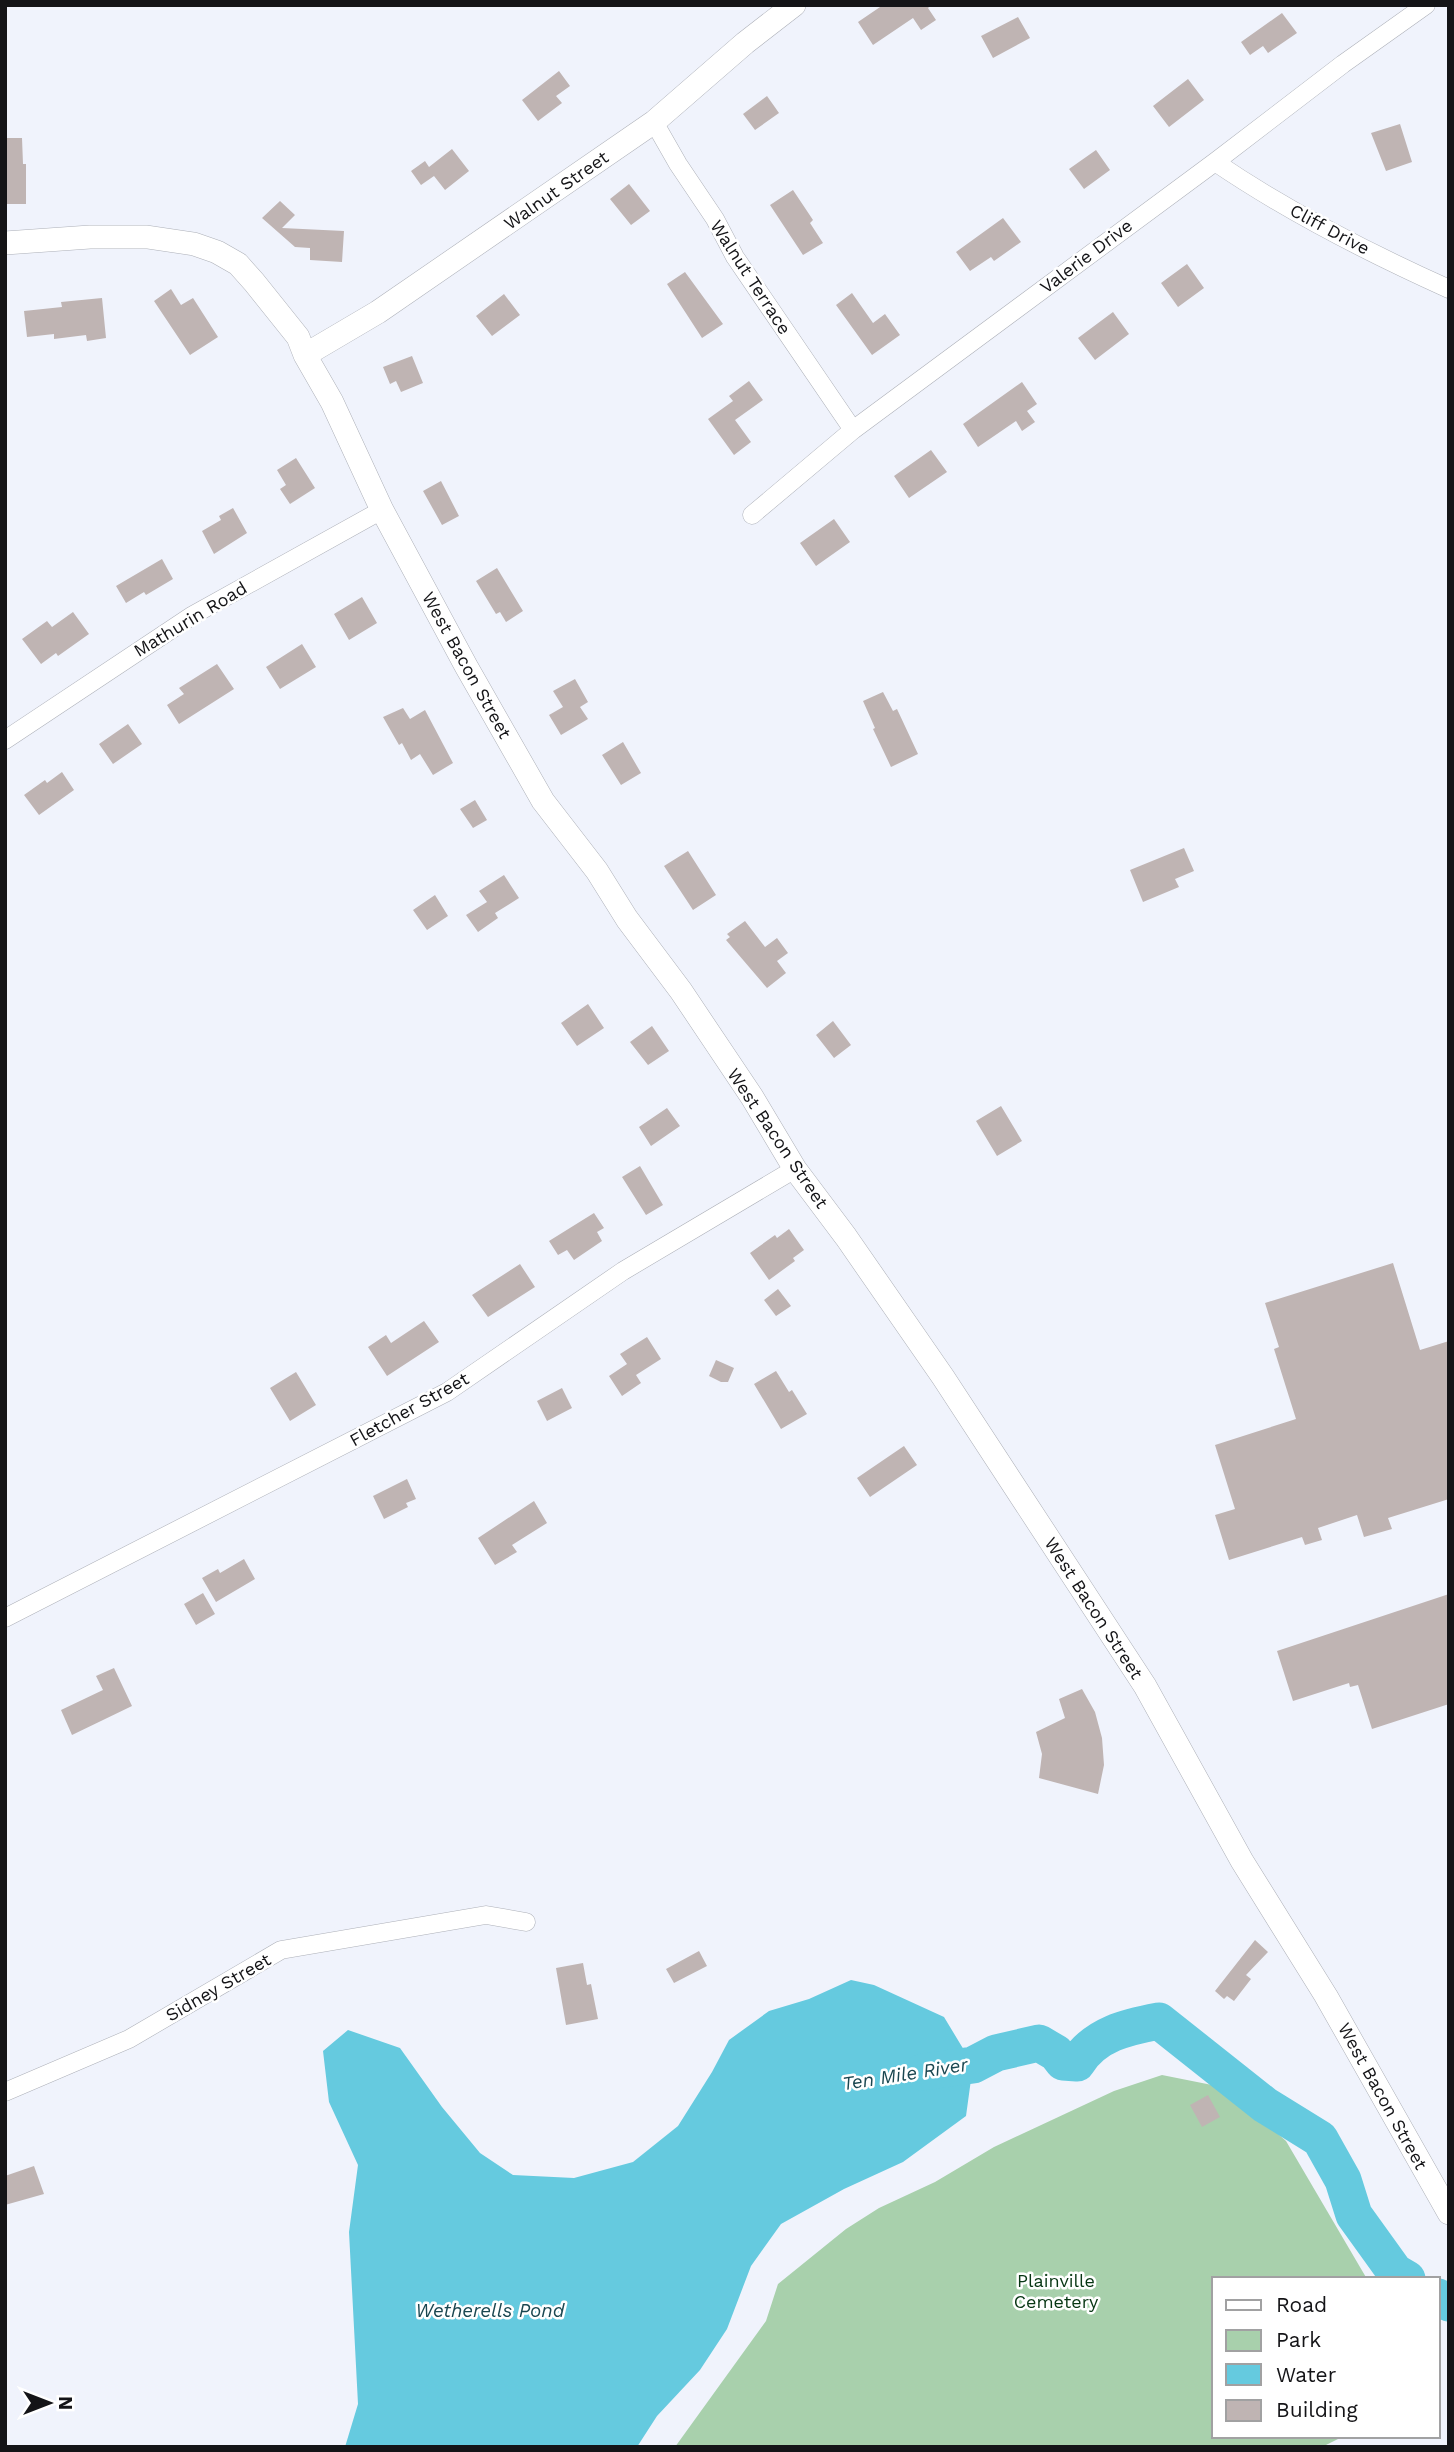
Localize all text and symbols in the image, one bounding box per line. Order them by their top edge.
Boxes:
street label: Walnut Street [500,146,613,234]
street label: Cliff Drive [1287,199,1373,259]
street label: Valerie Drive [1036,214,1136,298]
street label: Walnut Terrace [706,216,796,338]
street label: Mathurin Road [130,577,250,661]
street label: West Bacon Street [418,588,516,742]
street label: West Bacon Street [723,1064,833,1212]
street label: Fletcher Street [346,1367,473,1450]
street label: West Bacon Street [1040,1533,1148,1683]
street label: Sidney Street [162,1948,275,2026]
street label: West Bacon Street [1334,2019,1432,2173]
water label: Ten Mile River [841,2053,970,2095]
park label: Plainville Cemetery [1014,2270,1099,2312]
legend [1212,2277,1440,2438]
text: Road [1276,2292,1327,2317]
water label: Wetherells Pond [416,2299,566,2322]
text: Park [1276,2327,1321,2352]
text: Water [1276,2362,1337,2387]
north arrow [14,2368,84,2438]
text: N [54,2396,77,2410]
text: Building [1276,2397,1358,2422]

